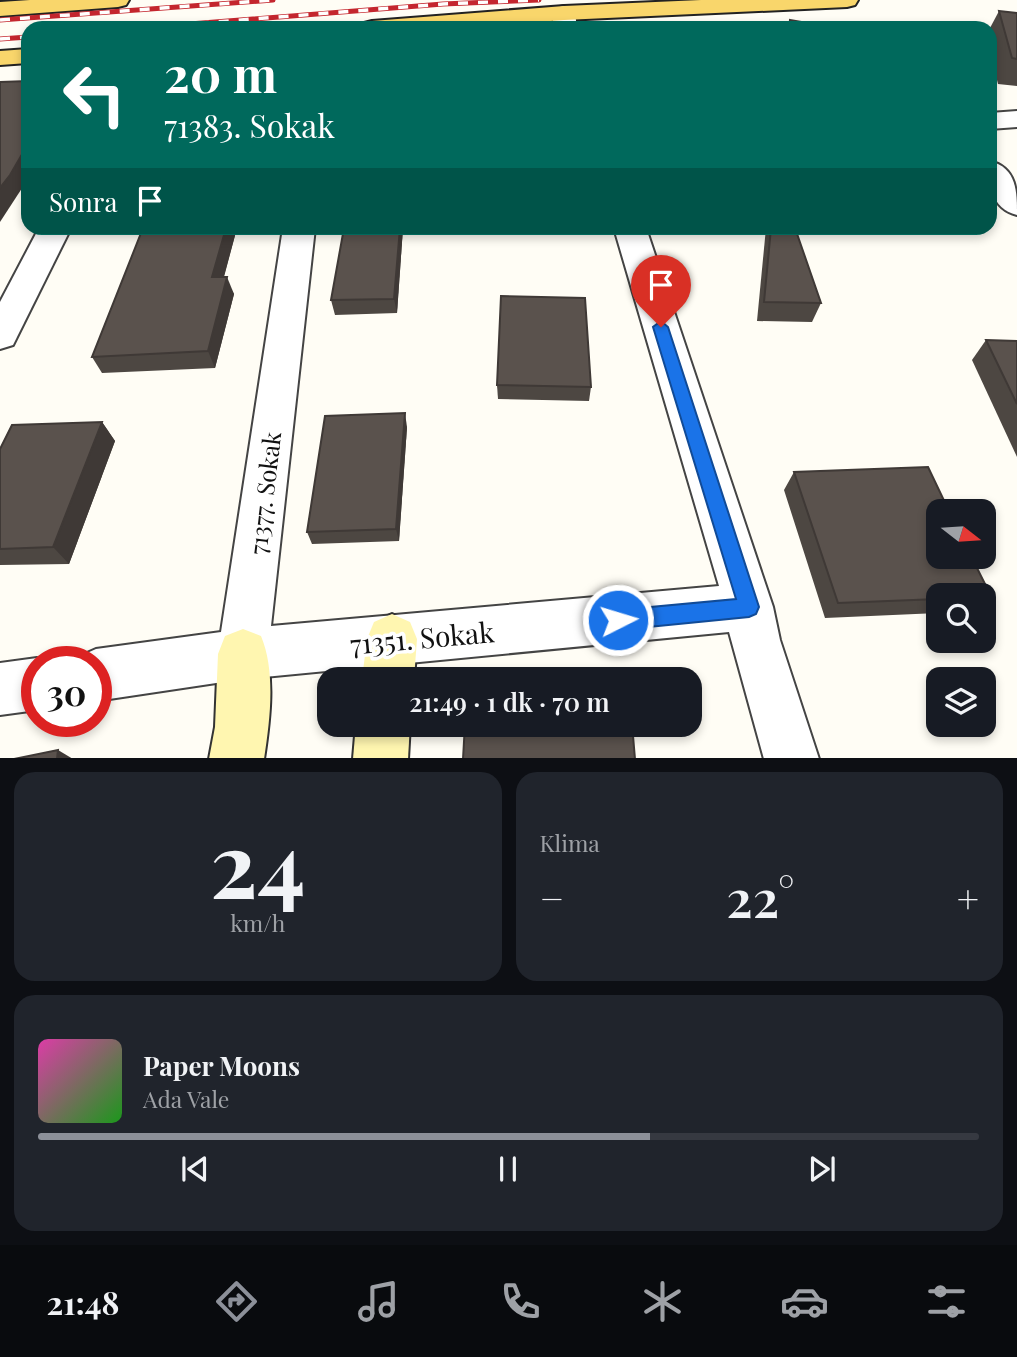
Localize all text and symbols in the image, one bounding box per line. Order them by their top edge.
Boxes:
text: 20 m [164,40,277,105]
icon: left [49,49,140,140]
text: 71383. Sokak [164,103,335,146]
icon: arrive [131,182,169,220]
text: Sonra [49,184,117,219]
pin [631,255,691,327]
icon: arrive [642,266,680,304]
street label: 71377. Sokak [241,429,288,556]
north arrow [926,499,996,569]
map controls [926,499,996,737]
position arrow [581,583,655,657]
button: search [926,583,996,653]
street label: 71351. Sokak [348,612,496,662]
speed limit sign: 30 [21,646,112,737]
button: layers [926,667,996,737]
text: 21:49 · 1 dk · 70 m [409,684,610,719]
text: 24 [210,801,306,922]
text: Klima [540,827,600,858]
text: 22° [726,862,795,931]
text: − [540,872,564,923]
text: + [957,872,979,923]
text: km/h [230,907,285,938]
text: Paper Moons [143,1048,300,1083]
text: Ada Vale [143,1083,230,1114]
icon: previous [176,1150,214,1188]
icon: pause [489,1150,527,1188]
icon: next [803,1150,841,1188]
icon: directions [212,1277,261,1326]
icon: music [354,1277,403,1326]
icon: phone [496,1277,545,1326]
icon: climate [638,1277,687,1326]
icon: car [780,1277,829,1326]
icon: filters [922,1277,971,1326]
text: 21:48 [46,1280,120,1323]

